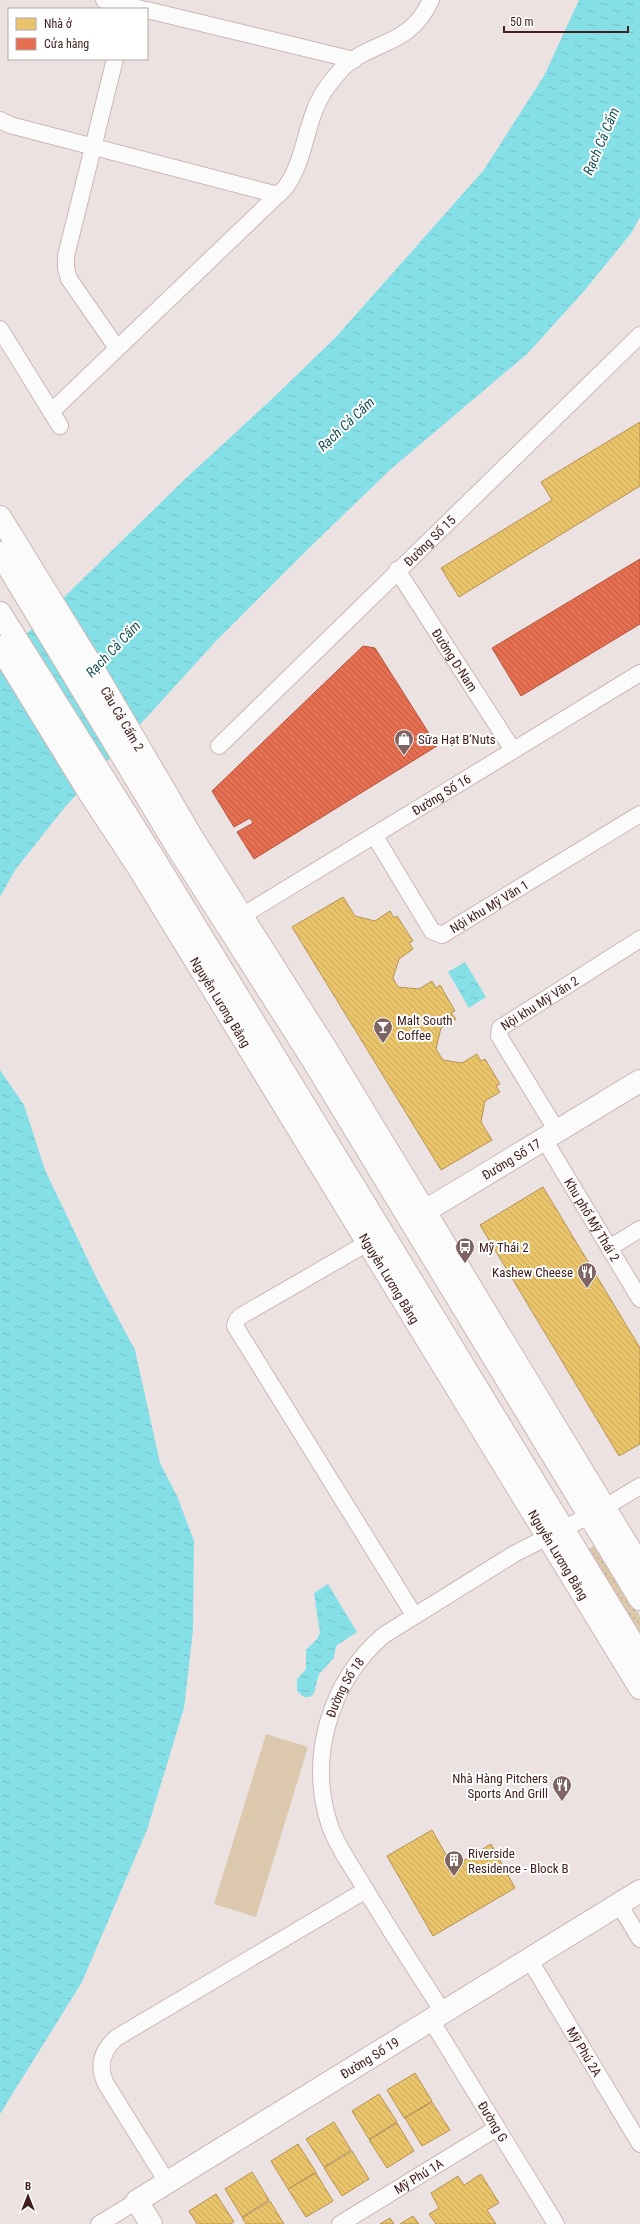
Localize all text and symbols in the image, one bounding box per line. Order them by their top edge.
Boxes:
legend [8,8,148,60]
scale bar [504,8,628,34]
text: 50 m [510,15,534,29]
text: Nhà ở [44,17,73,31]
text: Cửa hàng [44,37,89,51]
water label: Rạch Cả Cấm [580,105,622,177]
water label: Rạch Cả Cấm [314,394,378,454]
street label: Đường Số 15 [401,513,459,569]
water label: Rạch Cả Cấm [82,618,144,680]
street label: Đường D-Nam [429,626,480,694]
street label: Cầu Cả Cấm 2 [97,684,147,754]
shop icon: Sữa Hạt B'Nuts [393,728,415,756]
place label: Sữa Hạt B'Nuts [418,732,496,747]
street label: Đường Số 16 [409,771,474,818]
street label: Nội khu Mỹ Văn 1 [447,877,531,936]
street label: Nguyễn Lương Bằng [187,954,253,1050]
street label: Nội khu Mỹ Văn 2 [498,973,581,1034]
place label: Malt South Coffee [397,1013,453,1043]
bar icon: Malt South Coffee [372,1016,394,1044]
street label: Đường Số 17 [479,1136,544,1183]
street label: Khu phố Mỹ Thái 2 [561,1175,623,1264]
street label: Nguyễn Lương Bằng [356,1231,422,1326]
bus stop icon: Mỹ Thái 2 [454,1236,476,1264]
place label: Mỹ Thái 2 [479,1240,529,1255]
restaurant icon: Kashew Cheese [576,1261,598,1289]
place label: Kashew Cheese [492,1265,573,1280]
street label: Nguyễn Lương Bằng [525,1507,591,1603]
street label: Đường Số 18 [323,1655,367,1719]
place label: Nhà Hàng Pitchers Sports And Grill [452,1771,548,1801]
restaurant icon: Nhà Hàng Pitchers Sports And Grill [551,1774,573,1802]
place label: Riverside Residence - Block B [468,1846,569,1876]
building icon: Riverside Residence - Block B [443,1849,465,1877]
street label: Mỹ Phú 2A [564,2024,605,2080]
street label: Đường Số 19 [338,2034,402,2082]
street label: Đường G [475,2099,511,2145]
street label: Mỹ Phú 1A [391,2155,447,2197]
north arrow [8,2176,48,2216]
text: B [25,2180,31,2193]

